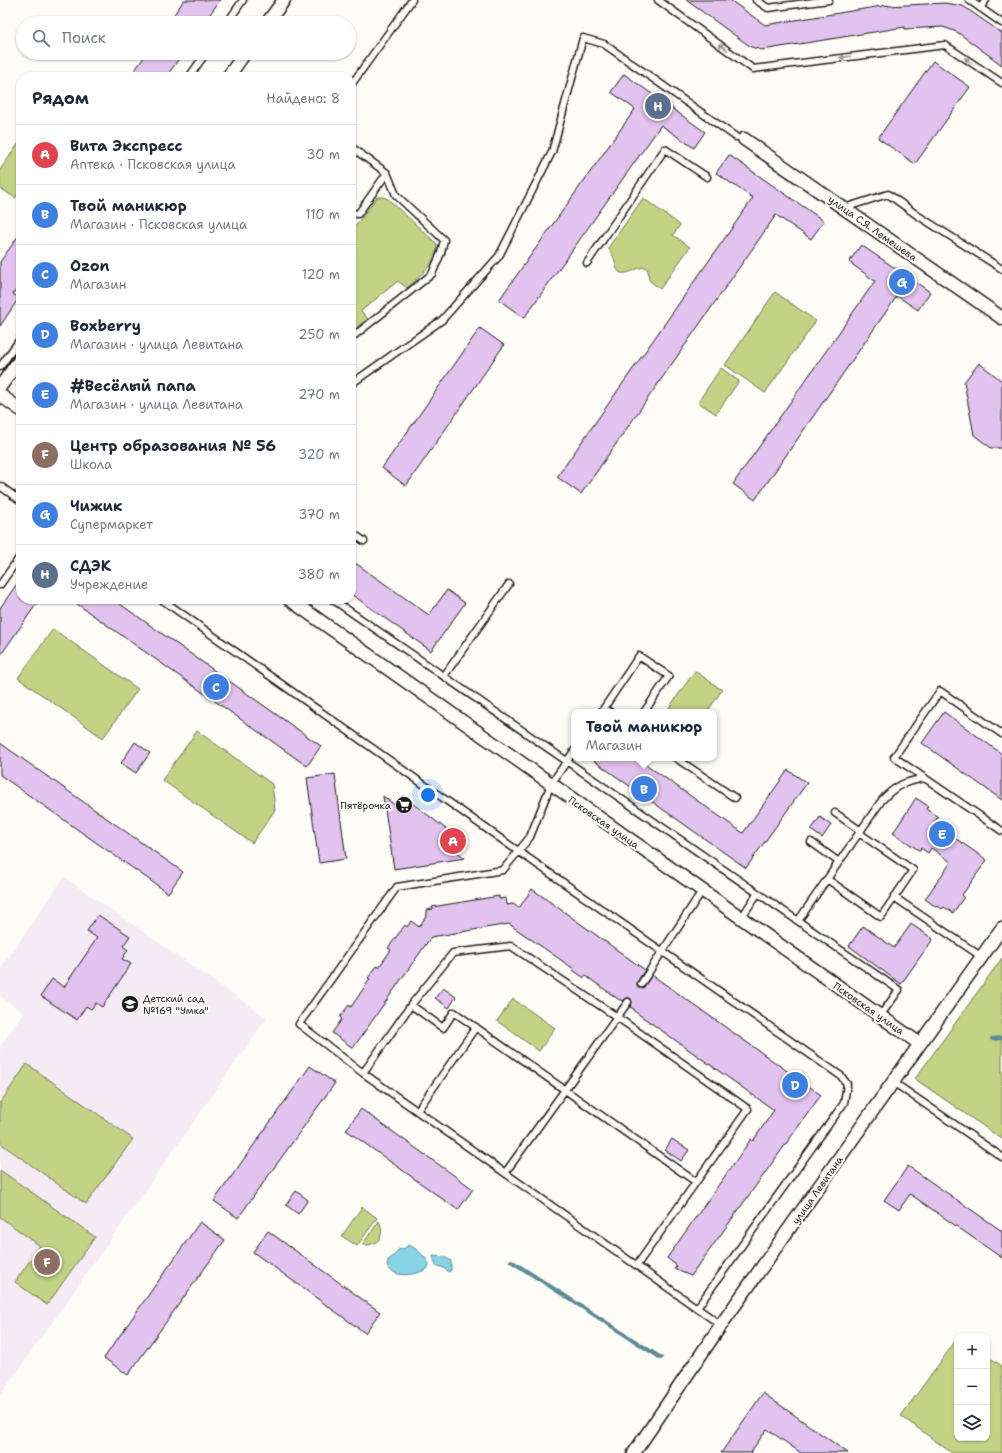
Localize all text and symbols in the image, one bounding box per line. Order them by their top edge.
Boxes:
search box [16,16,356,60]
icon: search [30,27,52,49]
text: Поиск [62,28,106,48]
one-way arrow [718,43,728,51]
one-way arrow [839,54,851,60]
one-way arrow [964,57,975,65]
text: Рядом [32,87,89,109]
text: Найдено: 8 [266,90,340,107]
pin: H [645,91,671,121]
text: Вита Экспресс [70,136,183,156]
text: A [40,146,50,163]
text: 30 m [306,146,340,163]
text: Аптека · Псковская улица [70,156,236,173]
street label: улица С.Я. Лемешева [826,193,920,264]
text: Твой маникюр [70,196,187,216]
text: B [41,206,49,223]
text: 110 m [305,206,340,223]
text: Магазин · Псковская улица [70,216,247,233]
text: Ozon [70,256,110,276]
text: C [41,266,49,283]
text: 120 m [302,266,340,283]
pin: G [889,267,915,297]
text: Магазин [70,276,126,293]
text: Boxberry [70,316,141,336]
text: D [40,326,50,343]
text: 250 m [299,326,340,343]
text: Магазин · улица Левитана [70,336,243,353]
text: #Весёлый папа [70,376,196,396]
text: E [41,386,49,403]
text: 270 m [298,386,340,403]
text: Магазин · улица Левитана [70,396,243,413]
text: Центр образования № 56 [70,436,276,456]
text: F [41,446,49,463]
text: 320 m [298,446,340,463]
text: Школа [70,456,112,473]
text: Чижик [70,496,122,516]
text: G [40,506,50,523]
text: 370 m [298,506,340,523]
text: Супермаркет [70,516,153,533]
text: СДЭК [70,556,111,576]
text: H [40,566,50,583]
text: 380 m [298,566,340,583]
text: Учреждение [70,576,148,593]
pin: C [203,672,229,702]
popup [571,709,717,761]
text: Твой маникюр [586,717,702,737]
text: Магазин [586,737,642,754]
pin: B [631,774,657,804]
your location [418,785,438,805]
street label: Псковская улица [566,793,642,852]
supermarket icon: Пятёрочка [394,795,414,815]
place label: Пятёрочка [340,799,392,812]
pin: E [929,819,955,849]
pin: A [440,826,466,856]
street label: Псковская улица [831,979,907,1038]
place label: Детский сад №169 "Умка" [143,992,209,1017]
school or university icon: Детский сад №169 "Умка" [120,994,140,1014]
pin: D [782,1070,808,1100]
street label: улица Левитана [789,1153,846,1227]
pin: F [34,1247,60,1277]
map controls [954,1333,990,1441]
button: + [954,1333,990,1369]
button: − [954,1369,990,1405]
button: layers [954,1405,990,1441]

